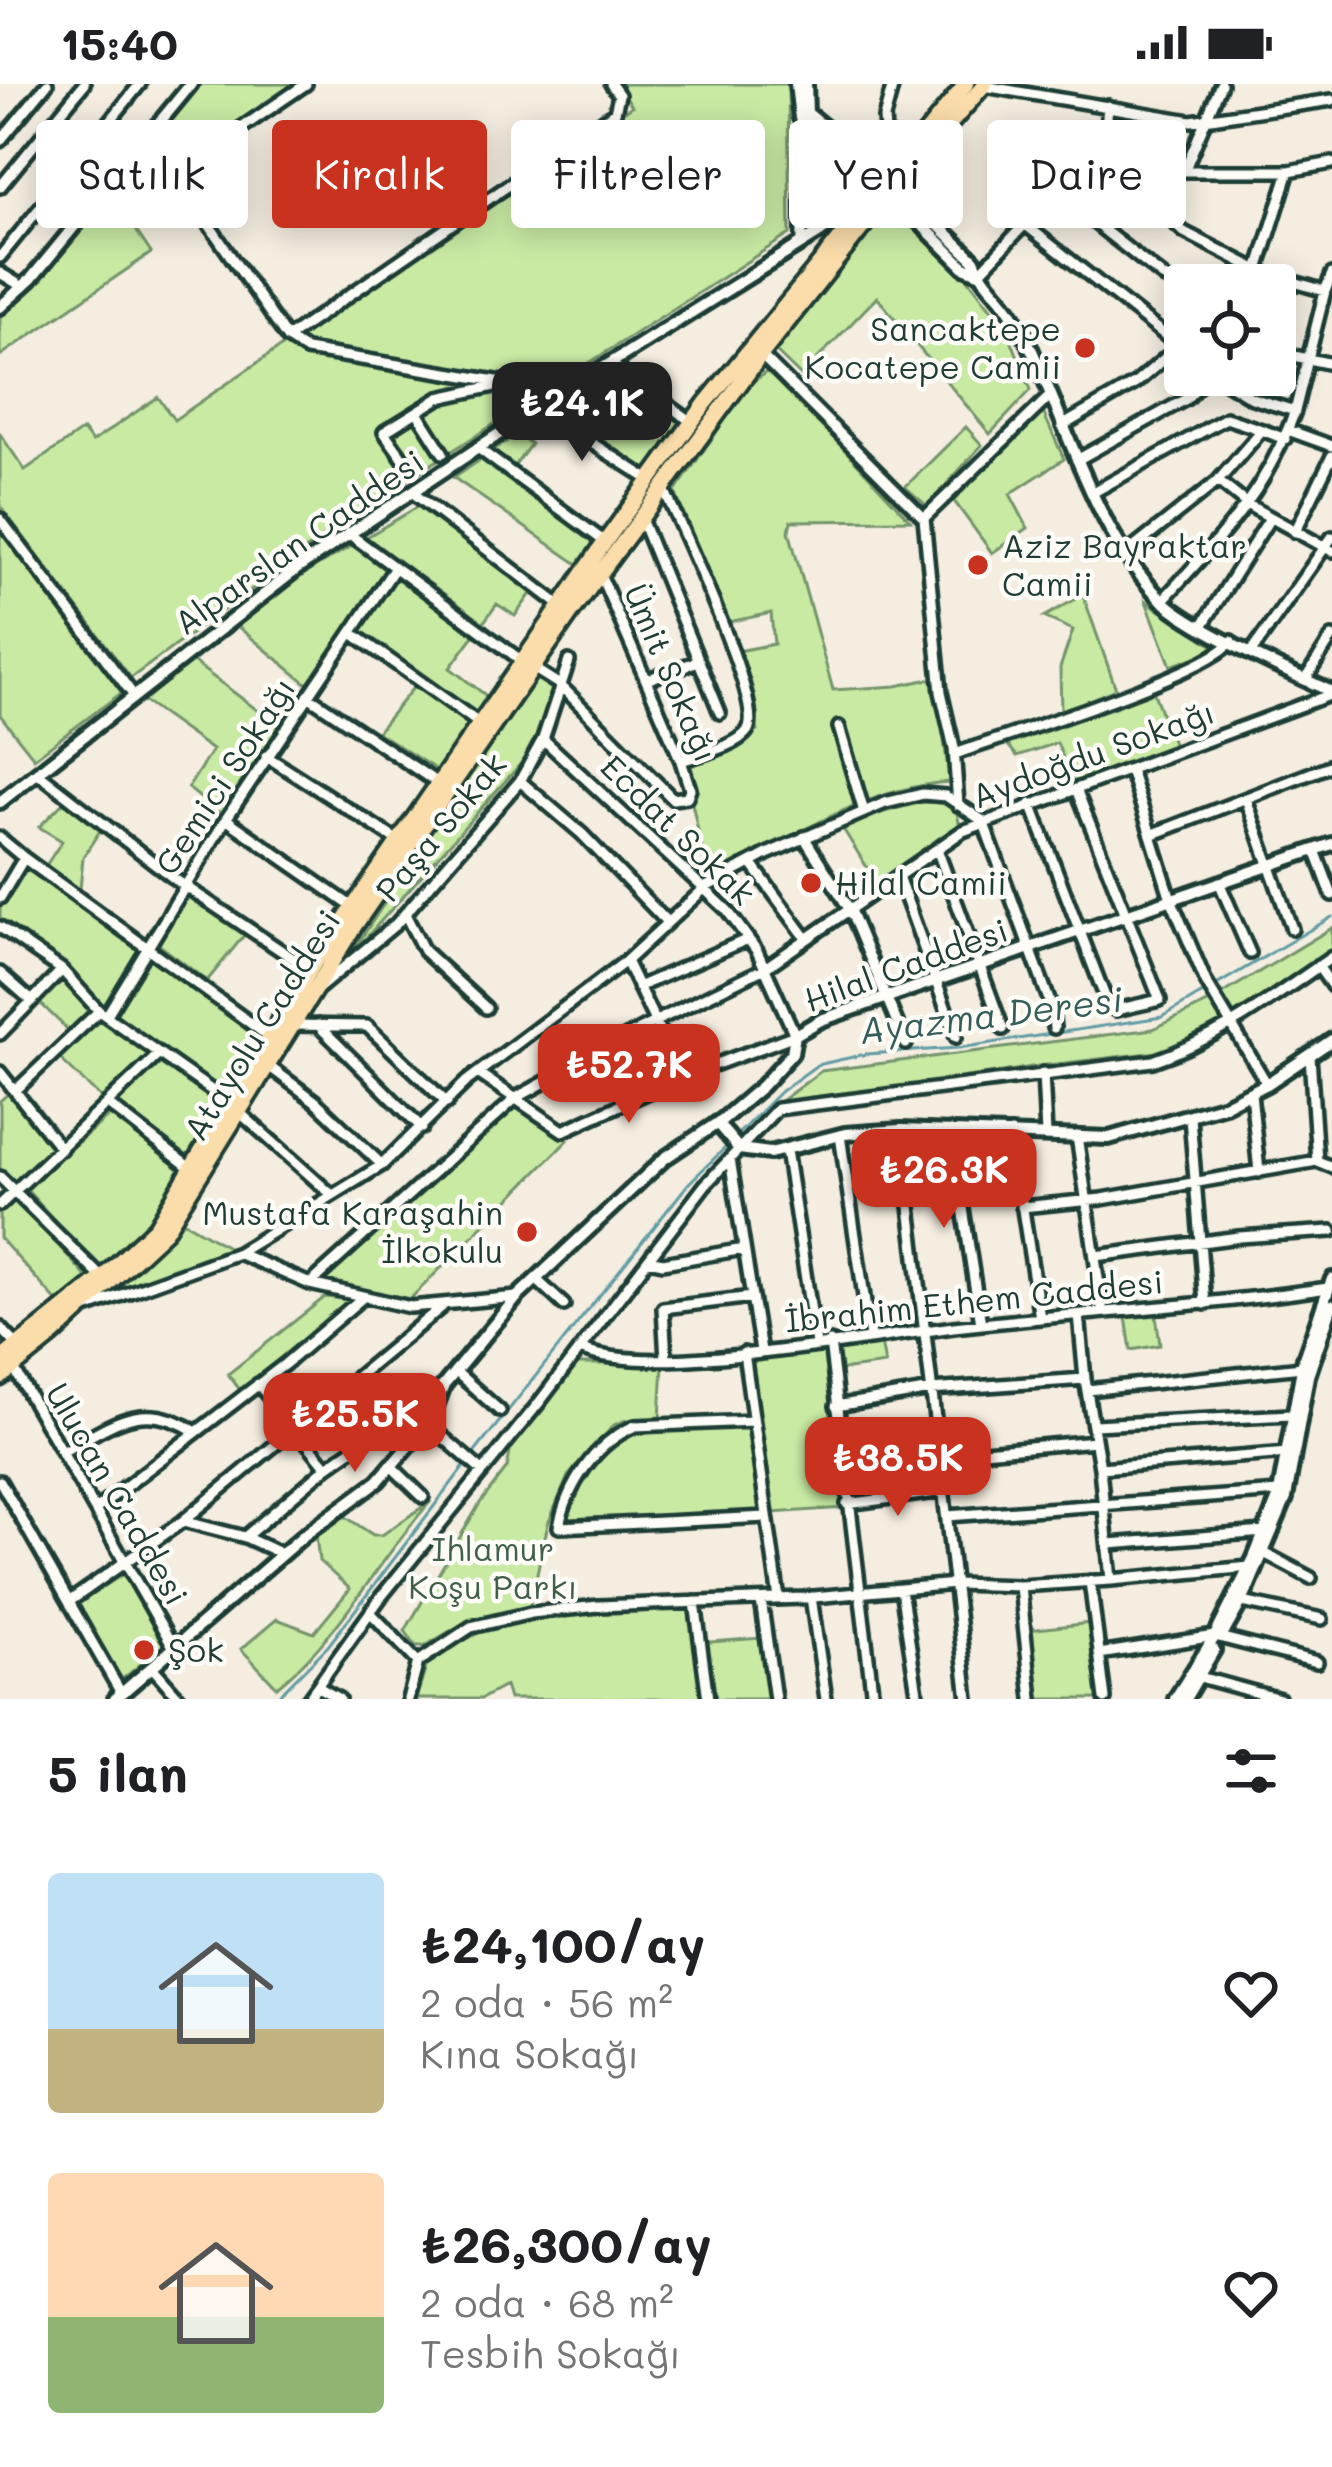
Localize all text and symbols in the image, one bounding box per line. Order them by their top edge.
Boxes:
text: 15:40 [60,13,178,71]
chip: Satılık [36,120,248,228]
chip: Kiralık [272,120,487,228]
chip: Filtreler [511,120,765,228]
chip: Yeni [789,120,963,228]
chip: Daire [987,120,1186,228]
map controls [1164,264,1296,396]
button: locate [1164,264,1296,396]
place label: Sancaktepe Kocatepe Camii [805,306,1061,387]
marker: Sancaktepe Kocatepe Camii [1072,335,1098,361]
pin: ₺24.1K [484,362,680,464]
text: ₺24.1K [519,375,645,426]
street label: Alparslan Caddesi [165,439,431,643]
place label: Aziz Bayraktar Camii [1002,523,1247,604]
marker: Aziz Bayraktar Camii [965,552,991,578]
street label: Ümit Sokağı [616,577,729,768]
street label: Gemici Sokağı [144,668,304,882]
street label: Aydoğdu Sokağı [965,689,1220,817]
street label: Paşa Sokak [365,743,515,909]
street label: Ecdat Sokak [593,744,765,913]
place label: Hilal Camii [835,860,1007,903]
marker: Hilal Camii [798,870,824,896]
street label: Atayolu Caddesi [173,901,350,1148]
street label: Hilal Caddesi [798,907,1013,1020]
water label: Ayazma Deresi [857,974,1125,1054]
pin: ₺52.7K [531,1024,727,1126]
text: ₺52.7K [565,1037,693,1088]
pin: ₺26.3K [846,1129,1042,1231]
text: ₺26.3K [879,1142,1009,1193]
place label: Mustafa Karaşahin İlkokulu [202,1190,503,1271]
marker: Mustafa Karaşahin İlkokulu [514,1219,540,1245]
street label: İbrahim Ethem Caddesi [783,1258,1165,1341]
pin: ₺25.5K [257,1373,453,1475]
street label: Ulucan Caddesi [37,1374,199,1612]
text: ₺25.5K [290,1386,420,1437]
pin: ₺38.5K [800,1417,996,1519]
text: ₺38.5K [832,1430,964,1481]
park label: Ihlamur Koşu Parkı [408,1526,578,1607]
place label: Şok [168,1627,224,1670]
marker: Şok [131,1637,157,1663]
text: 5 ilan [48,1738,188,1805]
icon: filters [1218,1738,1284,1804]
text: ₺24,100/ay [420,1909,705,1976]
icon: home [144,1921,288,2065]
icon: heart [1218,1960,1284,2026]
text: 2 oda · 56 m² [420,1976,673,2027]
text: Kına Sokağı [420,2027,639,2078]
text: ₺26,300/ay [420,2209,712,2276]
icon: home [144,2221,288,2365]
icon: heart [1218,2260,1284,2326]
text: 2 oda · 68 m² [420,2276,674,2327]
text: Tesbih Sokağı [420,2327,681,2378]

